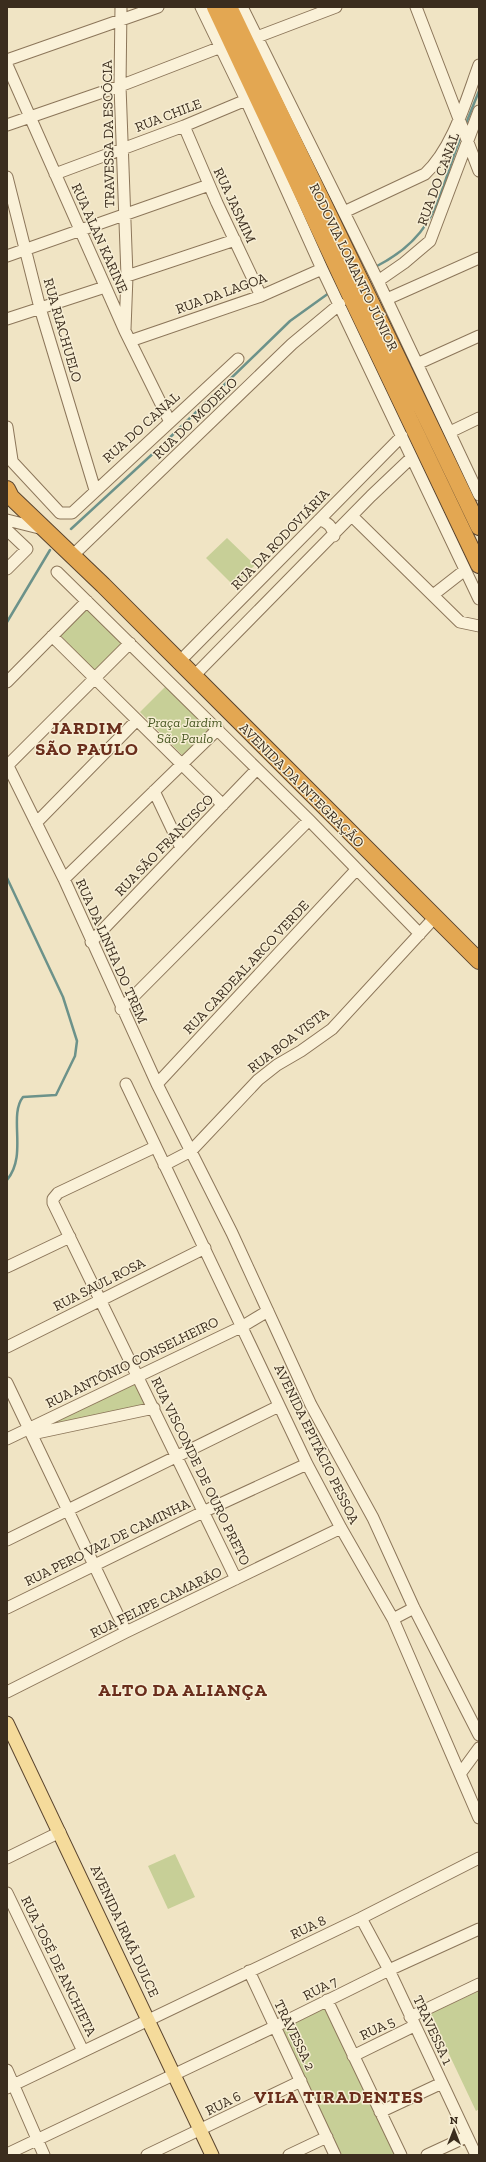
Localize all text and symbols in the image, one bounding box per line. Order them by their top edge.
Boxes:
street label: TRAVESSA DA ESCÓCIA [99,59,118,208]
street label: RUA CHILE [133,95,204,136]
street label: RUA DO CANAL [414,130,463,228]
street label: RUA JASMIM [210,165,259,246]
street label: RUA ALAN KARINE [68,181,131,296]
street label: RODOVIA LOMANTO JÚNIOR [305,181,402,354]
street label: RUA DA LAGOA [173,269,270,318]
street label: RUA RIACHUELO [40,276,85,384]
street label: RUA DO MODELO [150,374,241,463]
street label: RUA DO CANAL [99,388,184,466]
street label: RUA DA RODOVIÁRIA [228,485,334,593]
park label: Praça Jardim São Paulo [147,714,223,747]
district label: JARDIM SÃO PAULO [35,717,139,760]
street label: AVENIDA DA INTEGRAÇÃO [236,719,368,851]
street label: RUA SÃO FRANCISCO [111,791,217,900]
street label: RUA DA LINHA DO TREM [72,876,151,1026]
street label: RUA CARDEAL ARCO VERDE [180,897,313,1038]
street label: RUA BOA VISTA [244,1004,333,1076]
street label: RUA SAUL ROSA [50,1254,149,1315]
street label: RUA ANTÔNIO CONSELHEIRO [43,1313,221,1412]
street label: AVENIDA EPITÁCIO PESSOA [270,1362,363,1528]
street label: RUA VISCONDE DE OURO PRETO [147,1374,254,1568]
street label: RUA PERO VAZ DE CAMINHA [22,1495,193,1590]
street label: RUA FELIPE CAMARÃO [88,1563,225,1642]
district label: ALTO DA ALIANÇA [98,1679,268,1701]
street label: AVENIDA IRMÃ DULCE [87,1863,163,2000]
street label: RUA JOSÉ DE ANCHIETA [17,1893,100,2040]
street label: RUA 8 [288,1912,329,1943]
street label: RUA 7 [300,1972,341,2004]
street label: TRAVESSA 1 [409,1993,456,2068]
street label: TRAVESSA 2 [270,1997,319,2073]
street label: RUA 5 [357,2013,398,2044]
district label: VILA TIRADENTES [254,2086,424,2108]
street label: RUA 6 [203,2088,244,2119]
north arrow [434,2110,474,2150]
text: N [450,2114,459,2127]

